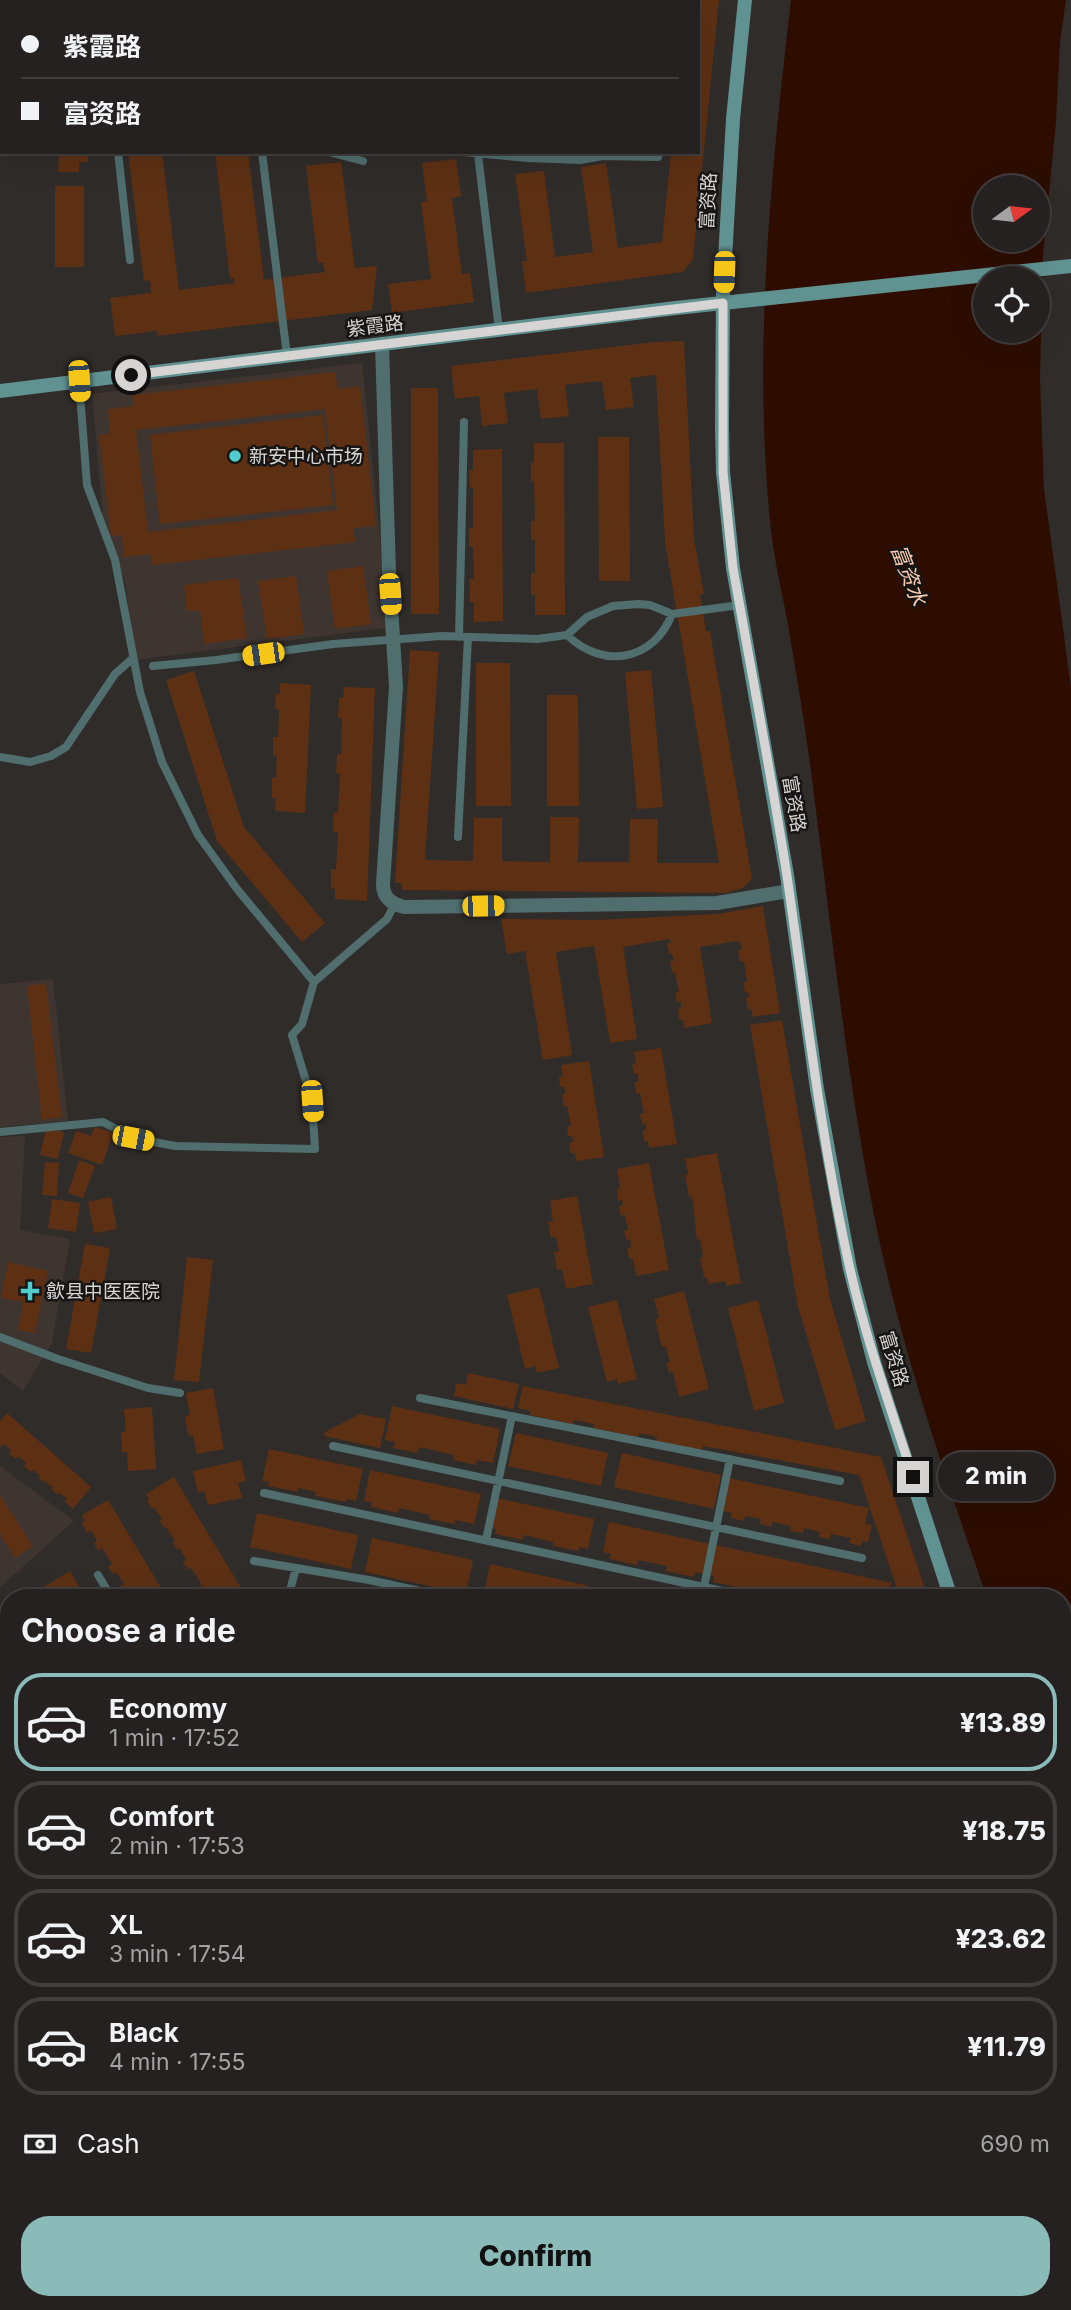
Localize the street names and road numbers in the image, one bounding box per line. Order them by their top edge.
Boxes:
street label: 富资路 [695,172,721,230]
street label: 紫霞路 [345,311,405,341]
street label: 富资路 [778,774,810,834]
street label: 富资路 [875,1328,913,1390]

